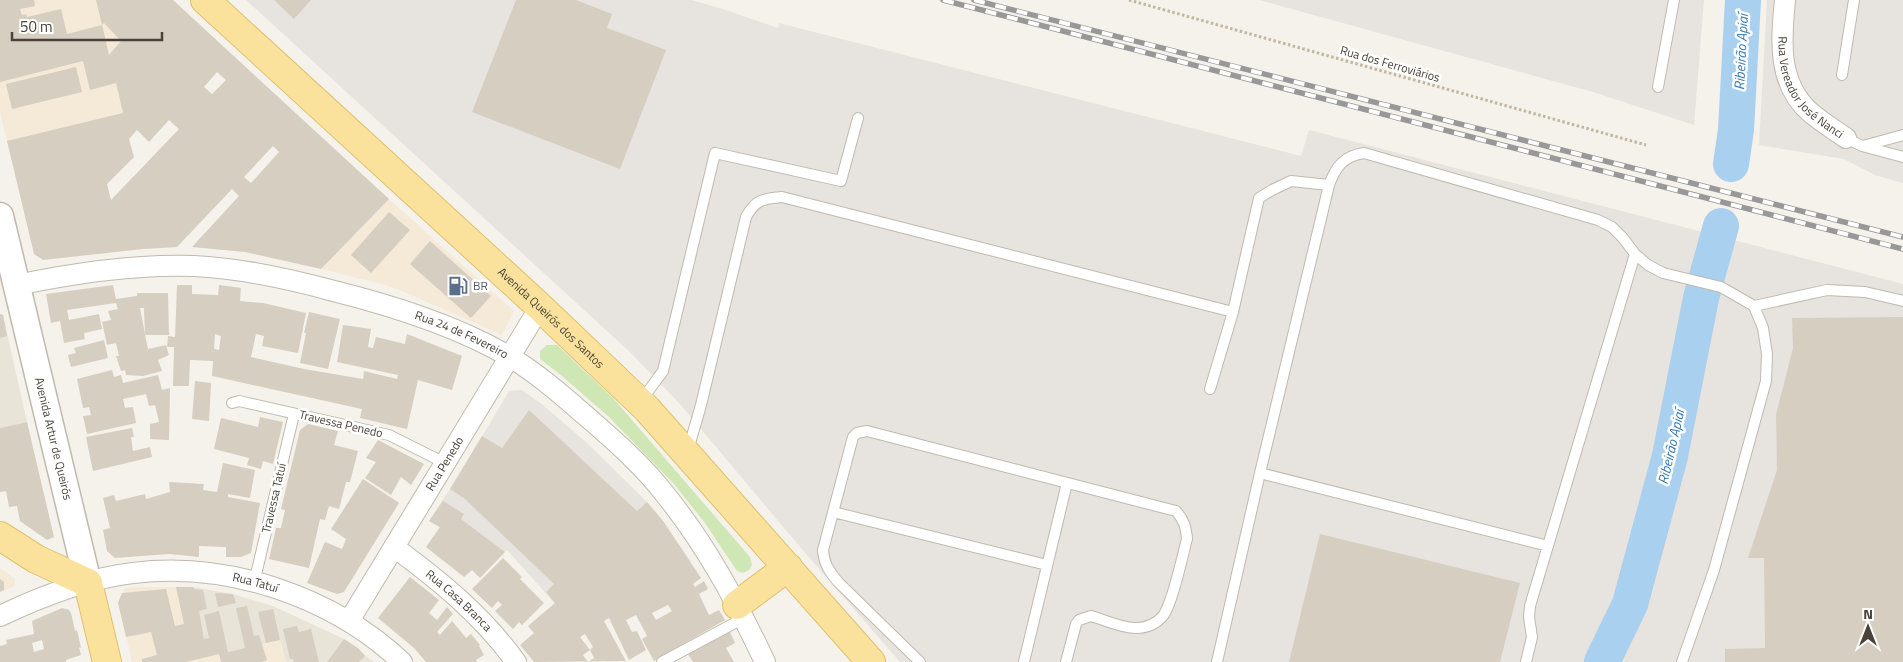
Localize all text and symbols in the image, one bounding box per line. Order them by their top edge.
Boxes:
scale bar [12,10,162,42]
water label: Ribeirão Apiaí [1728,10,1753,90]
text: 50 m [20,15,53,38]
street label: Rua Vereador José Nanci [1773,36,1848,143]
street label: Rua dos Ferroviários [1338,40,1443,87]
street label: Avenida Queirós dos Santos [494,263,609,373]
fuel station icon: BR [447,275,469,297]
place label: BR [473,276,488,295]
street label: Rua 24 de Fevereiro [412,305,512,363]
street label: Avenida Artur de Queirós [30,375,78,502]
street label: Travessa Penedo [297,405,385,442]
water label: Ribeirão Apiaí [1652,405,1690,486]
street label: Rua Penedo [420,433,468,494]
street label: Travessa Tatuí [256,460,291,535]
street label: Rua Casa Branca [422,565,497,635]
street label: Rua Tatuí [231,567,282,598]
north arrow [1843,602,1893,652]
text: N [1863,603,1873,624]

